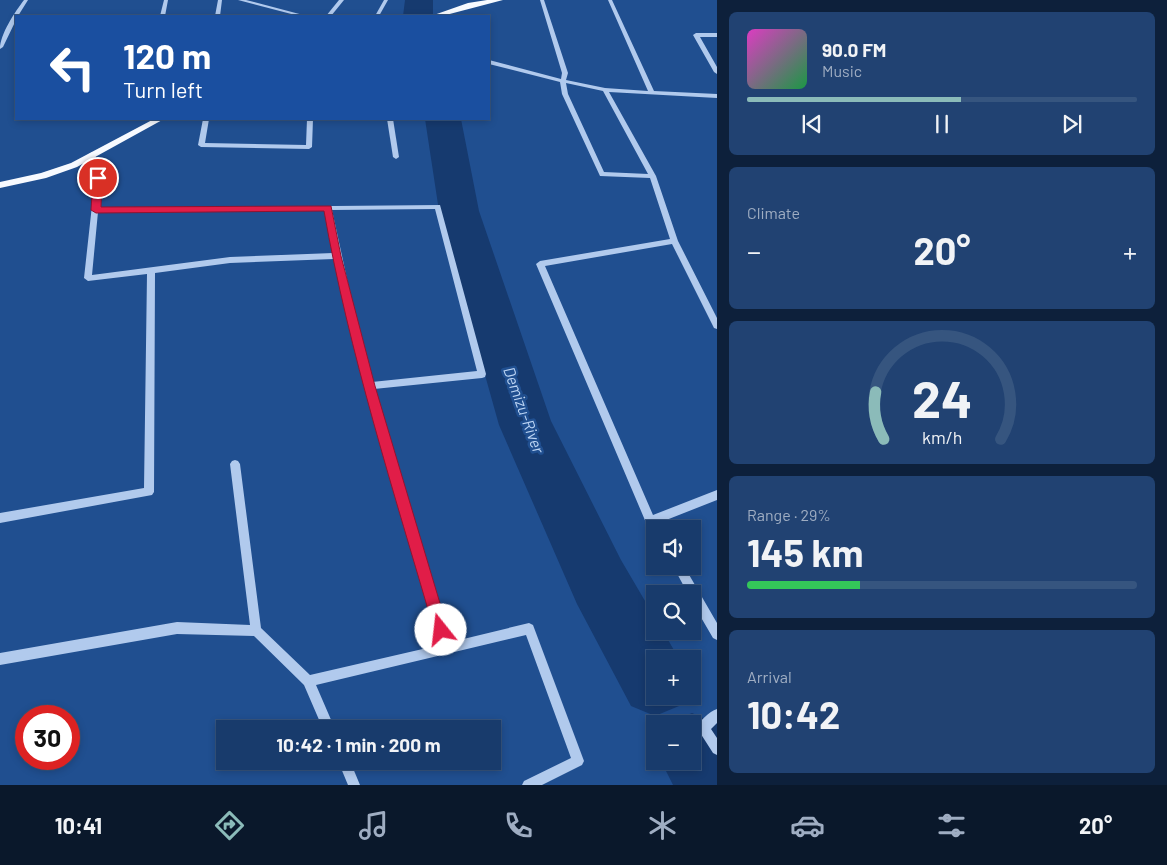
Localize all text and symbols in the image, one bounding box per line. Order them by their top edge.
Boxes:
text: 120 m [123,34,211,76]
icon: left [40,35,105,100]
text: 90.0 FM [822,38,886,61]
text: Music [822,61,862,80]
text: Turn left [123,76,203,102]
icon: previous [798,110,826,138]
icon: pause [928,110,956,138]
icon: next [1058,110,1086,138]
pin [77,157,119,199]
icon: arrive [84,164,112,192]
text: Climate [747,203,800,222]
text: 20° [913,227,971,273]
text: − [747,234,761,268]
text: + [1123,234,1137,268]
water label: Demizu-River [500,364,549,457]
text: 24 [912,366,972,428]
text: km/h [922,426,962,448]
text: Range · 29% [747,505,831,524]
map controls [646,520,701,770]
button: sound [646,520,701,575]
text: 145 km [747,529,864,575]
button: search [646,585,701,640]
position arrow [414,603,466,655]
button: + [646,650,701,705]
text: Arrival [747,667,792,686]
text: 10:42 [747,691,840,737]
speed limit sign: 30 [15,705,80,770]
button: − [646,715,701,770]
text: 10:42 · 1 min · 200 m [276,733,441,756]
icon: directions [212,808,247,843]
icon: music [356,808,391,843]
icon: phone [501,808,536,843]
icon: climate [645,808,680,843]
icon: car [790,808,825,843]
icon: filters [934,808,969,843]
text: 10:41 [55,812,102,838]
text: 20° [1079,812,1112,838]

